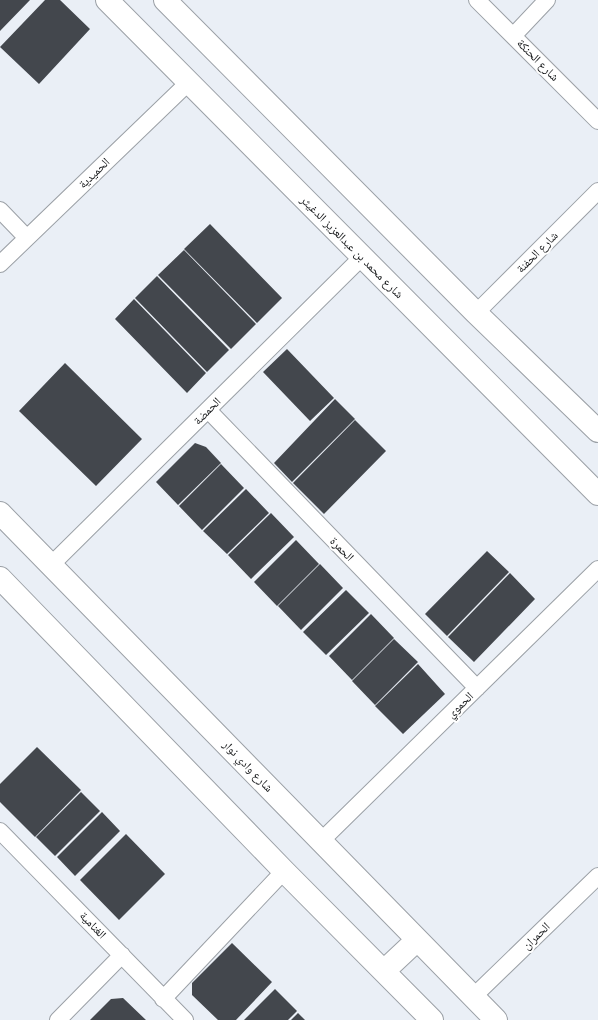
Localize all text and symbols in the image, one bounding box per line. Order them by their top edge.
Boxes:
street label: شارع الحنكة [513,36,562,85]
street label: الحميدية [76,155,113,191]
street label: شارع محمد بن عبدالعزيز الدغيثر [296,192,406,302]
street label: شارع الحفنة [513,228,561,276]
street label: الحمضة [190,394,224,428]
street label: الحمرة [327,534,357,564]
street label: الحموي [444,689,478,723]
street label: شارع وادي نوار [217,737,276,797]
street label: الغنامية [77,909,109,942]
street label: الحمران [519,919,553,953]

